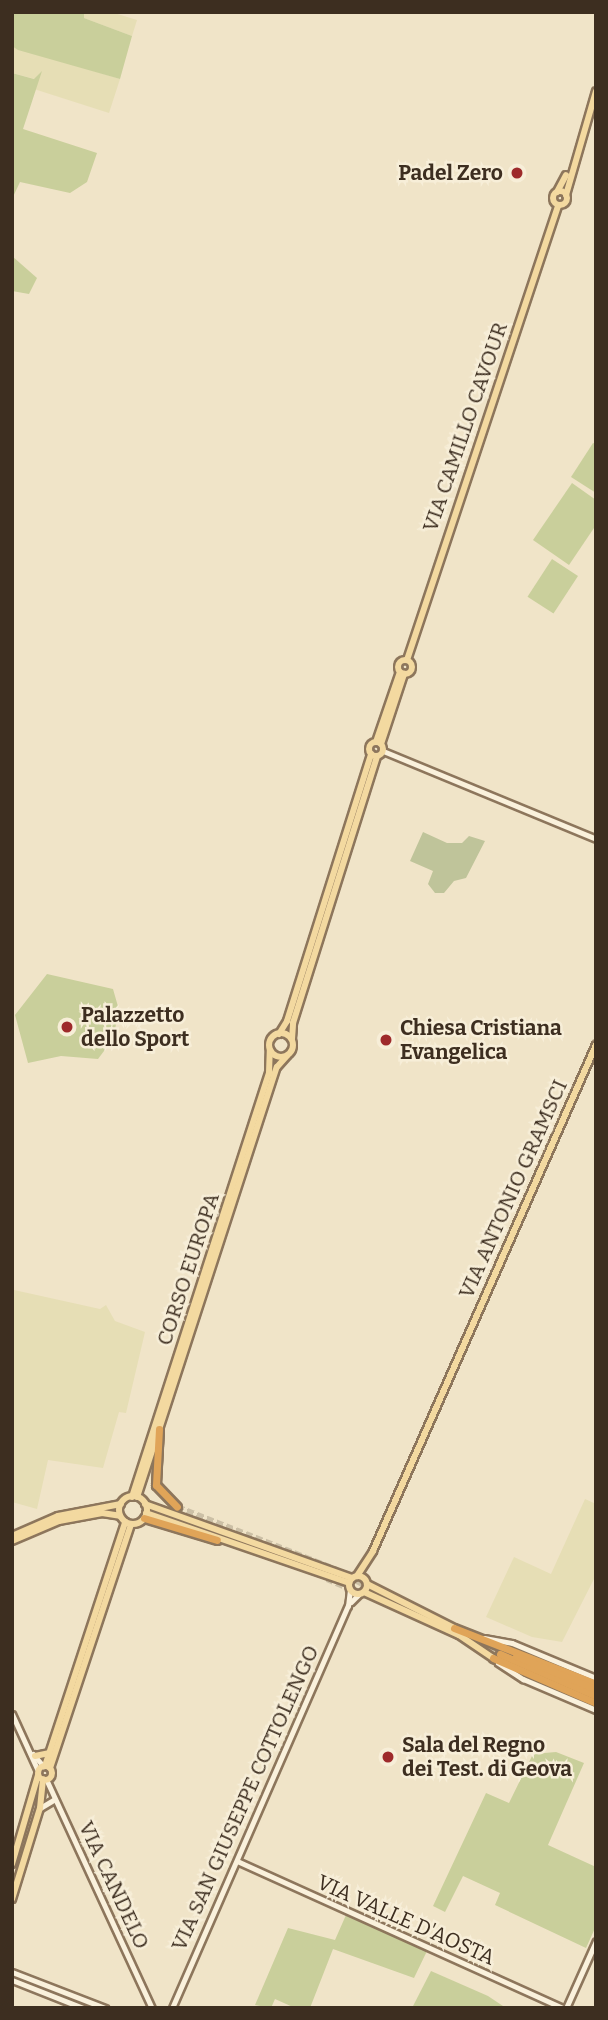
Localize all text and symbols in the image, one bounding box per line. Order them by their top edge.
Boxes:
place label: Padel Zero [398,160,503,186]
marker: Padel Zero [509,165,525,181]
street label: VIA CAMILLO CAVOUR [417,319,513,535]
place label: Palazzetto dello Sport [81,1002,189,1052]
place label: Chiesa Cristiana Evangelica [400,1015,562,1065]
marker: Palazzetto dello Sport [59,1019,75,1035]
marker: Chiesa Cristiana Evangelica [378,1032,394,1048]
street label: VIA ANTONIO GRAMSCI [453,1076,573,1302]
street label: CORSO EUROPA [151,1190,225,1348]
street label: VIA SAN GIUSEPPE COTTOLENGO [166,1641,324,1955]
place label: Sala del Regno dei Test. di Geova [402,1732,572,1782]
marker: Sala del Regno dei Test. di Geova [380,1749,396,1765]
street label: VIA CANDELO [73,1817,155,1953]
street label: VIA VALLE D'AOSTA [313,1869,499,1971]

